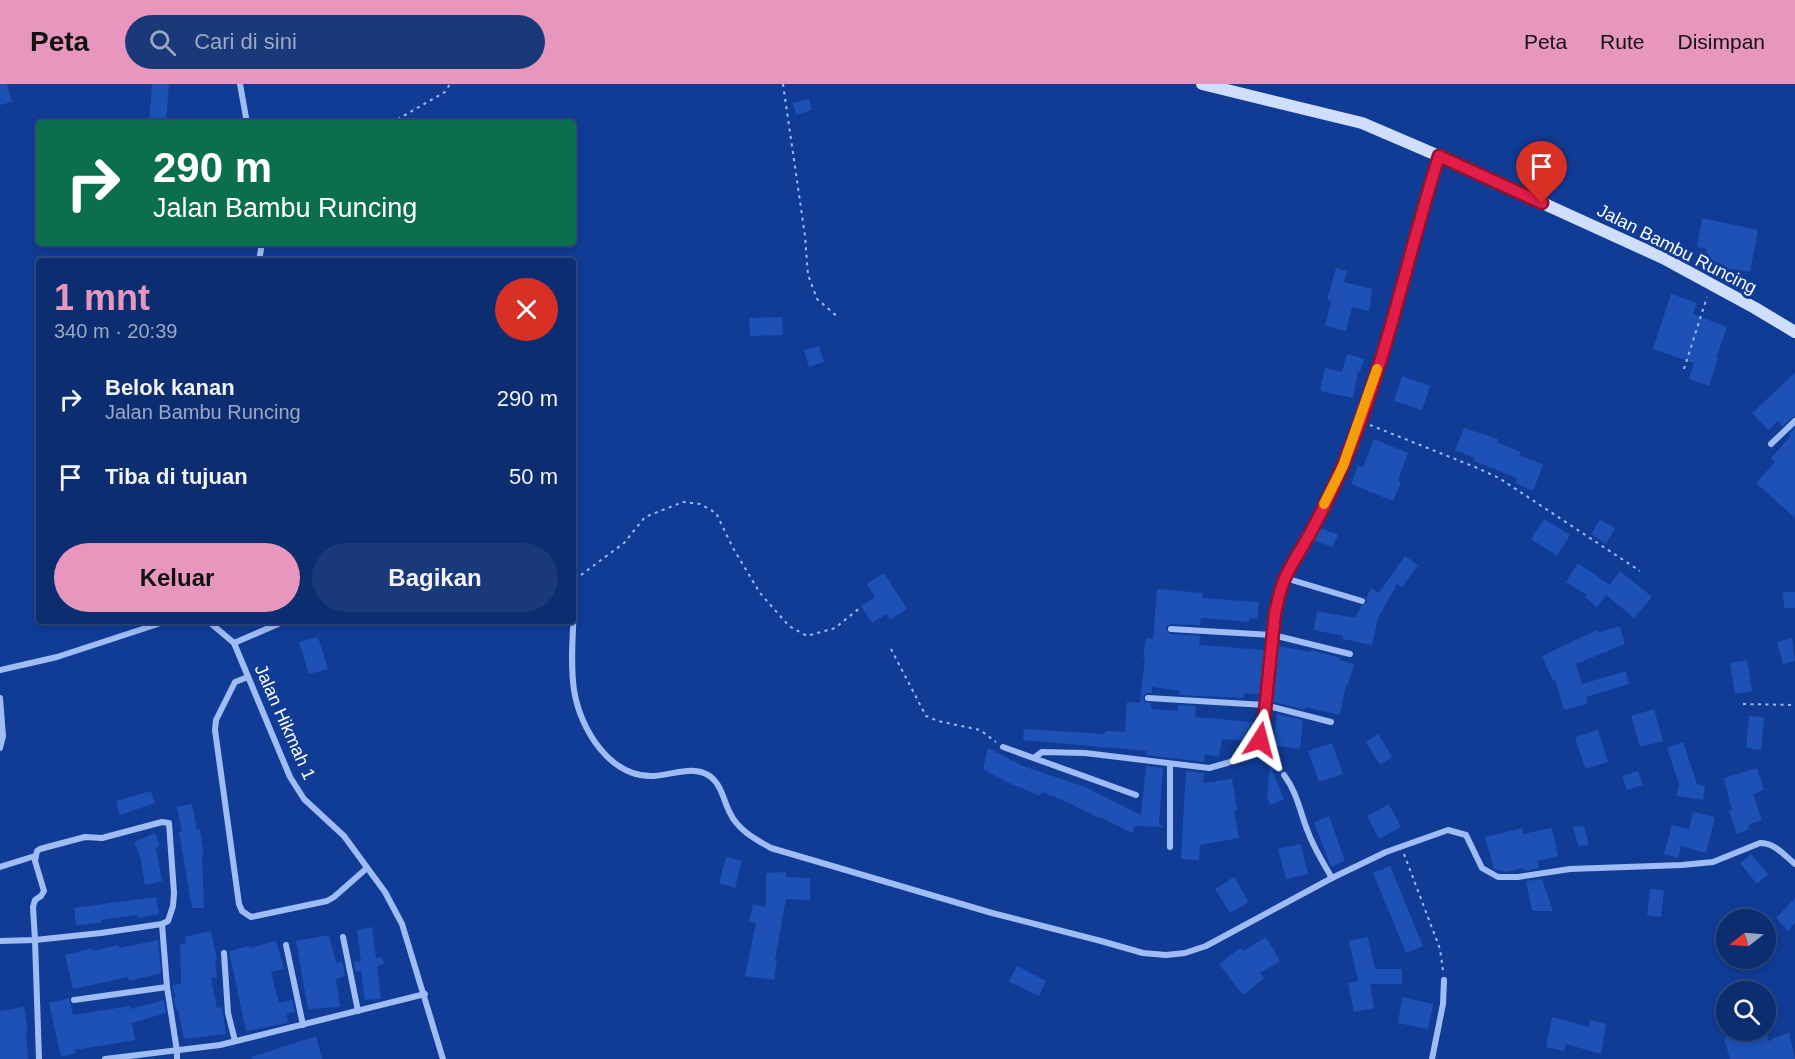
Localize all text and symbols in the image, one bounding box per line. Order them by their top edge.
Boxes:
search box [125,15,545,69]
text: Peta [30,26,89,57]
icon: search [146,26,179,59]
text: Cari di sini [194,29,297,54]
text: Peta [1524,30,1567,53]
text: Rute [1600,30,1644,53]
text: Disimpan [1677,30,1765,53]
pin [1516,141,1567,203]
icon: right [54,144,132,222]
text: 290 m [153,144,272,191]
icon: arrive [1525,150,1558,183]
text: Jalan Bambu Runcing [153,193,417,223]
street label: Jalan Bambu Runcing [1594,200,1760,298]
text: 1 mnt [54,277,150,318]
button: close [495,278,558,341]
text: 340 m · 20:39 [54,320,177,342]
text: Belok kanan [105,375,235,400]
icon: right [54,383,87,416]
text: 290 m [497,386,558,411]
text: Jalan Bambu Runcing [105,401,301,423]
icon: arrive [54,461,87,494]
text: Tiba di tujuan [105,464,248,489]
text: 50 m [509,464,558,489]
button: Keluar [54,543,300,612]
button: Bagikan [312,543,558,612]
street label: Jalan Hikmah 1 [251,661,319,783]
position arrow [1228,708,1292,772]
north arrow [1716,909,1776,969]
map controls [1716,909,1776,1041]
button: search [1716,981,1776,1041]

